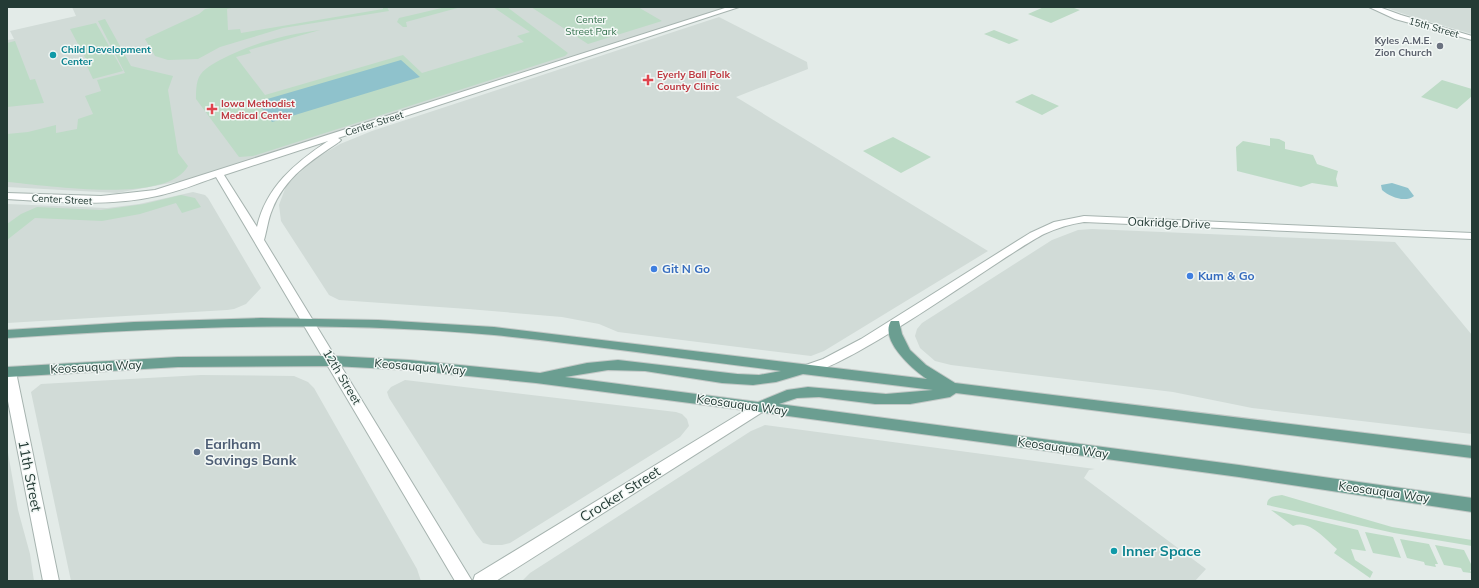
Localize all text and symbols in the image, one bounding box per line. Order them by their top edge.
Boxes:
park label: Center Street Park [565,13,617,38]
street label: 15th Street [1407,14,1461,41]
place label: Kyles A.M.E. Zion Church [1374,34,1432,59]
marker: Kyles A.M.E. Zion Church [1435,41,1445,51]
place label: Child Development Center [61,43,151,68]
marker: Child Development Center [48,50,58,60]
place label: Eyerly Ball Polk County Clinic [657,68,730,93]
marker: Eyerly Ball Polk County Clinic [642,74,654,86]
place label: Iowa Methodist Medical Center [221,97,295,122]
marker: Iowa Methodist Medical Center [206,103,218,115]
street label: Center Street [343,108,405,139]
street label: Center Street [31,191,93,208]
street label: Oakridge Drive [1127,214,1211,231]
place label: Git N Go [662,261,710,276]
marker: Git N Go [649,264,659,274]
place label: Kum & Go [1198,268,1255,283]
marker: Kum & Go [1185,271,1195,281]
street label: 12th Street [320,346,365,407]
street label: Keosauqua Way [374,355,467,378]
street label: Keosauqua Way [50,357,143,376]
street label: Keosauqua Way [696,391,789,418]
street label: Keosauqua Way [1017,434,1110,461]
place label: Earlham Savings Bank [205,435,297,469]
street label: 11th Street [14,439,46,513]
marker: Earlham Savings Bank [192,447,202,457]
street label: Crocker Street [576,462,664,526]
street label: Keosauqua Way [1338,478,1431,505]
place label: Inner Space [1122,542,1201,560]
marker: Inner Space [1109,546,1119,556]

